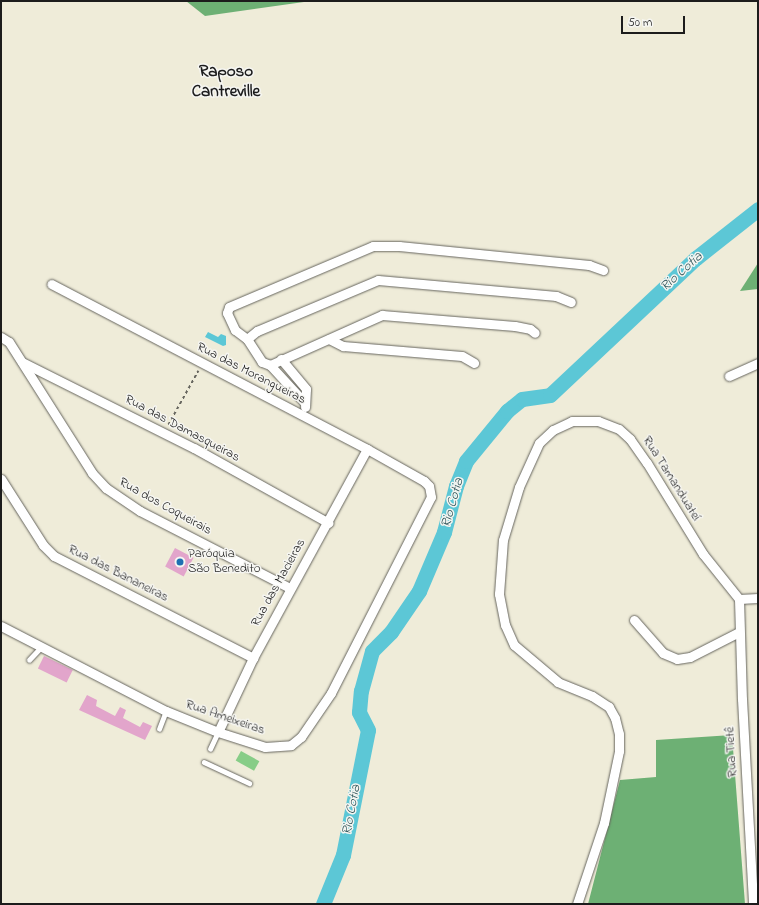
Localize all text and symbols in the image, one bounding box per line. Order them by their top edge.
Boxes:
scale bar [623,8,687,34]
text: 50 m [628,14,652,32]
district label: Raposo Cantreville [192,62,260,102]
water label: Rio Cotia [658,249,706,295]
street label: Rua das Morangueiras [194,340,308,408]
street label: Rua das Damasqueiras [122,392,242,466]
street label: Rua Tamanduateí [639,434,703,524]
street label: Rua dos Coqueirais [116,475,214,539]
water label: Rio Cotia [438,476,468,530]
street label: Rua das Macieiras [248,536,310,630]
street label: Rua das Bananeiras [65,542,171,606]
place label: Paróquia São Benedito [188,547,261,578]
marker: Paróquia São Benedito [175,557,185,567]
street label: Rua Ameixeiras [183,697,267,739]
street label: Rua Tietê [723,726,741,778]
water label: Rio Cotia [339,783,365,837]

